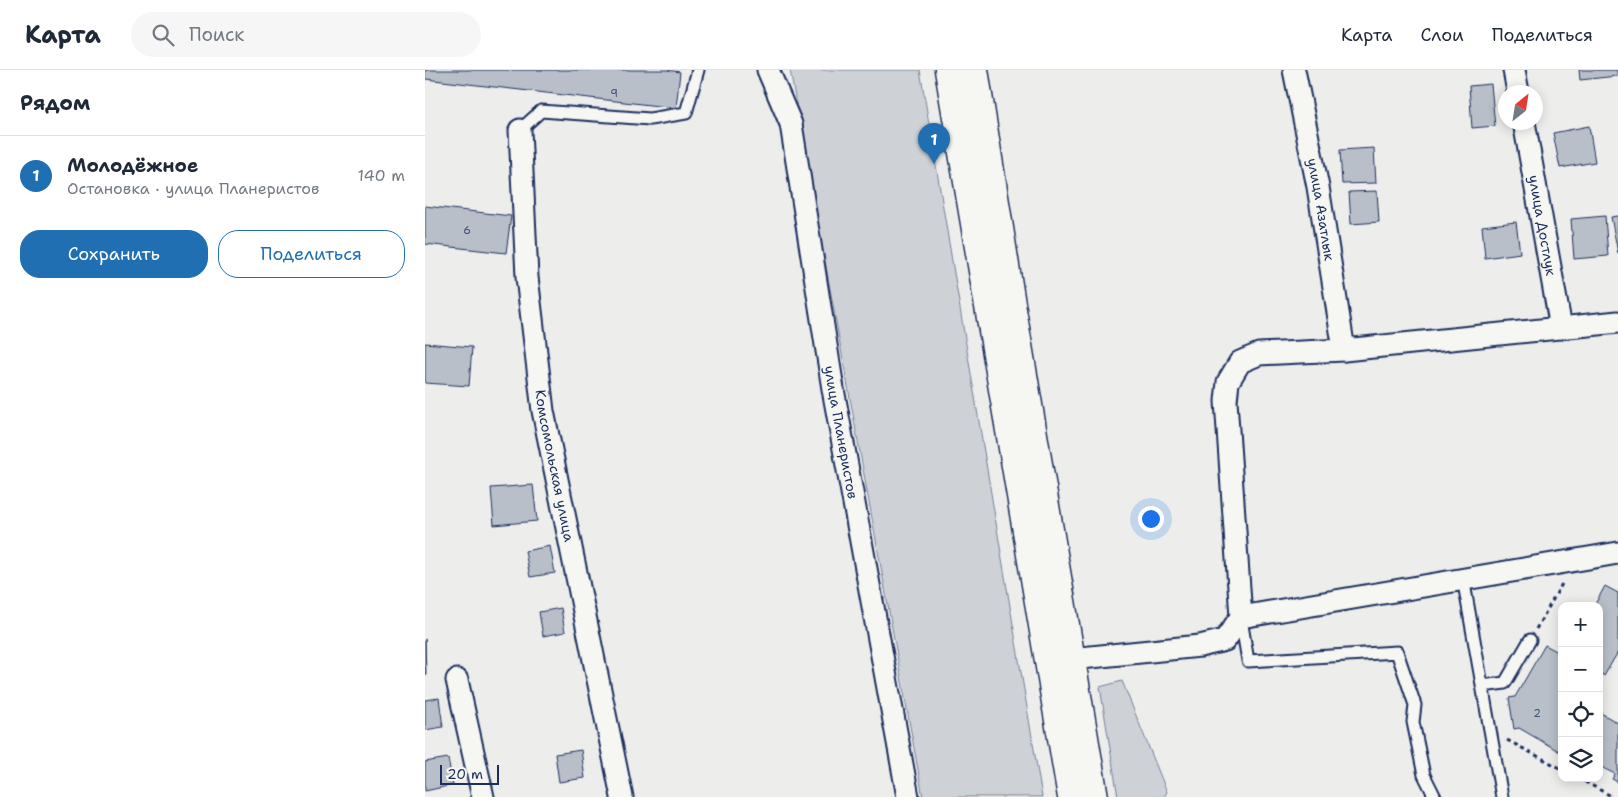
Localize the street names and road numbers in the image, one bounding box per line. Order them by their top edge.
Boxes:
street label: улица Азатлык [1303,156,1339,263]
street label: улица Достлук [1525,174,1561,278]
street label: улица Планеристов [820,364,862,500]
street label: Комсомольская улица [532,389,579,544]

